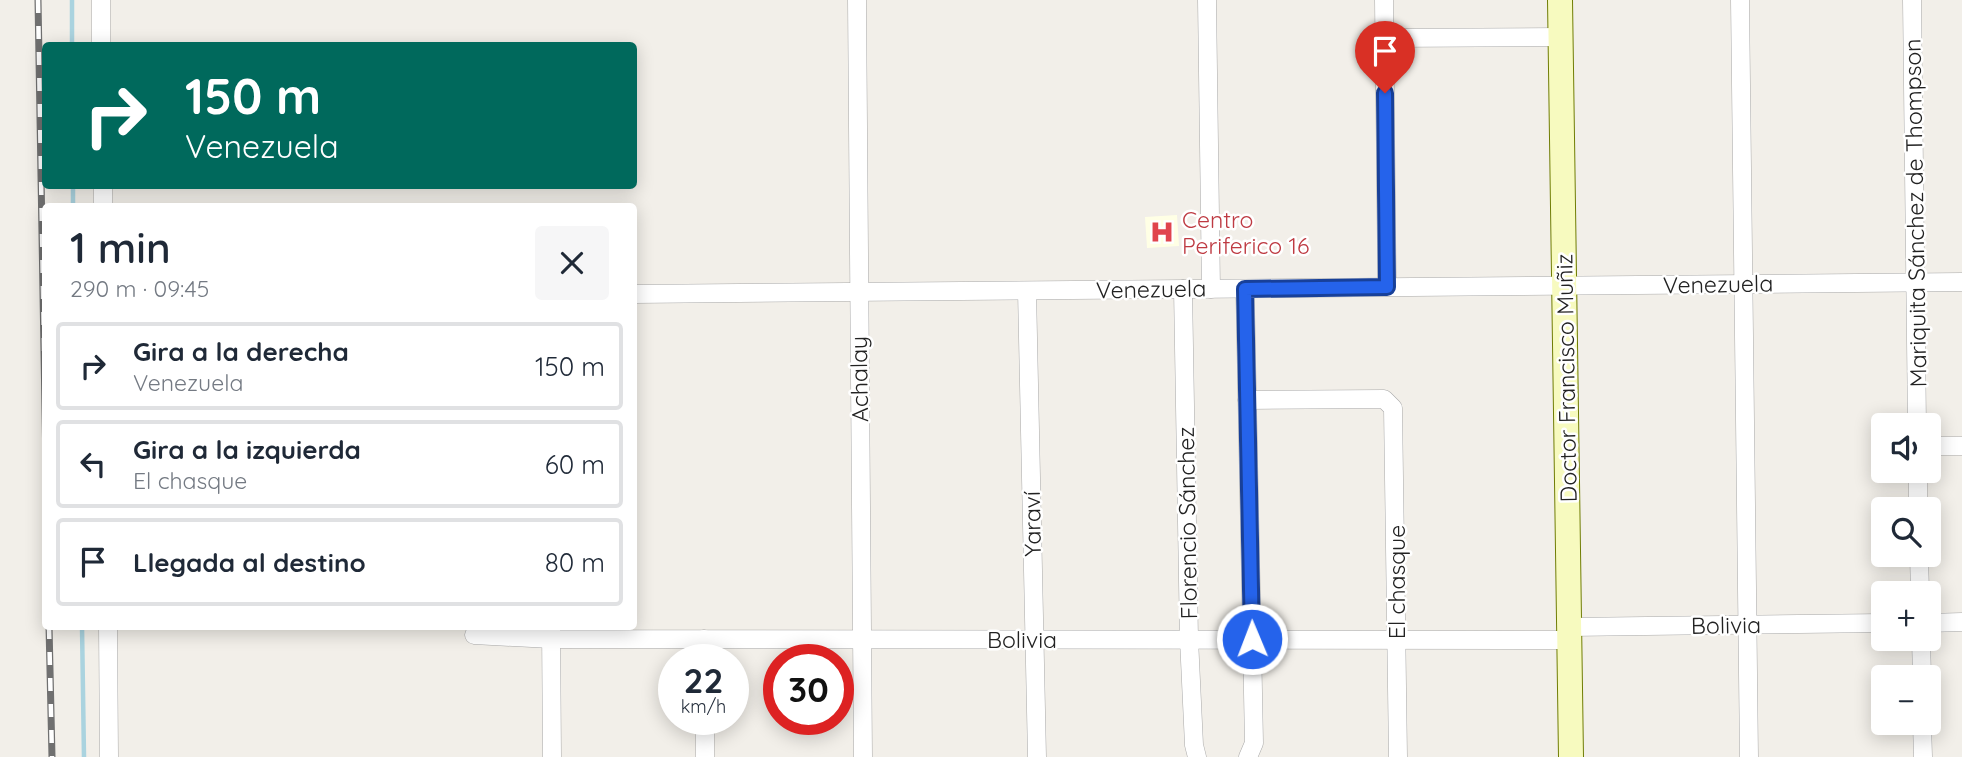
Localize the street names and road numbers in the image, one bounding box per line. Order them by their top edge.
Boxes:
street label: Mariquita Sánchez de Thompson [1897,38,1933,388]
street label: Doctor Francisco Muñiz [1549,253,1583,503]
street label: Venezuela [1663,269,1773,299]
street label: Venezuela [1096,274,1206,304]
street label: Achalay [844,336,874,422]
street label: Florencio Sánchez [1171,426,1203,620]
street label: Yaraví [1017,491,1047,557]
street label: El chasque [1382,525,1411,639]
street label: Bolivia [1691,610,1761,640]
street label: Bolivia [987,625,1057,654]

